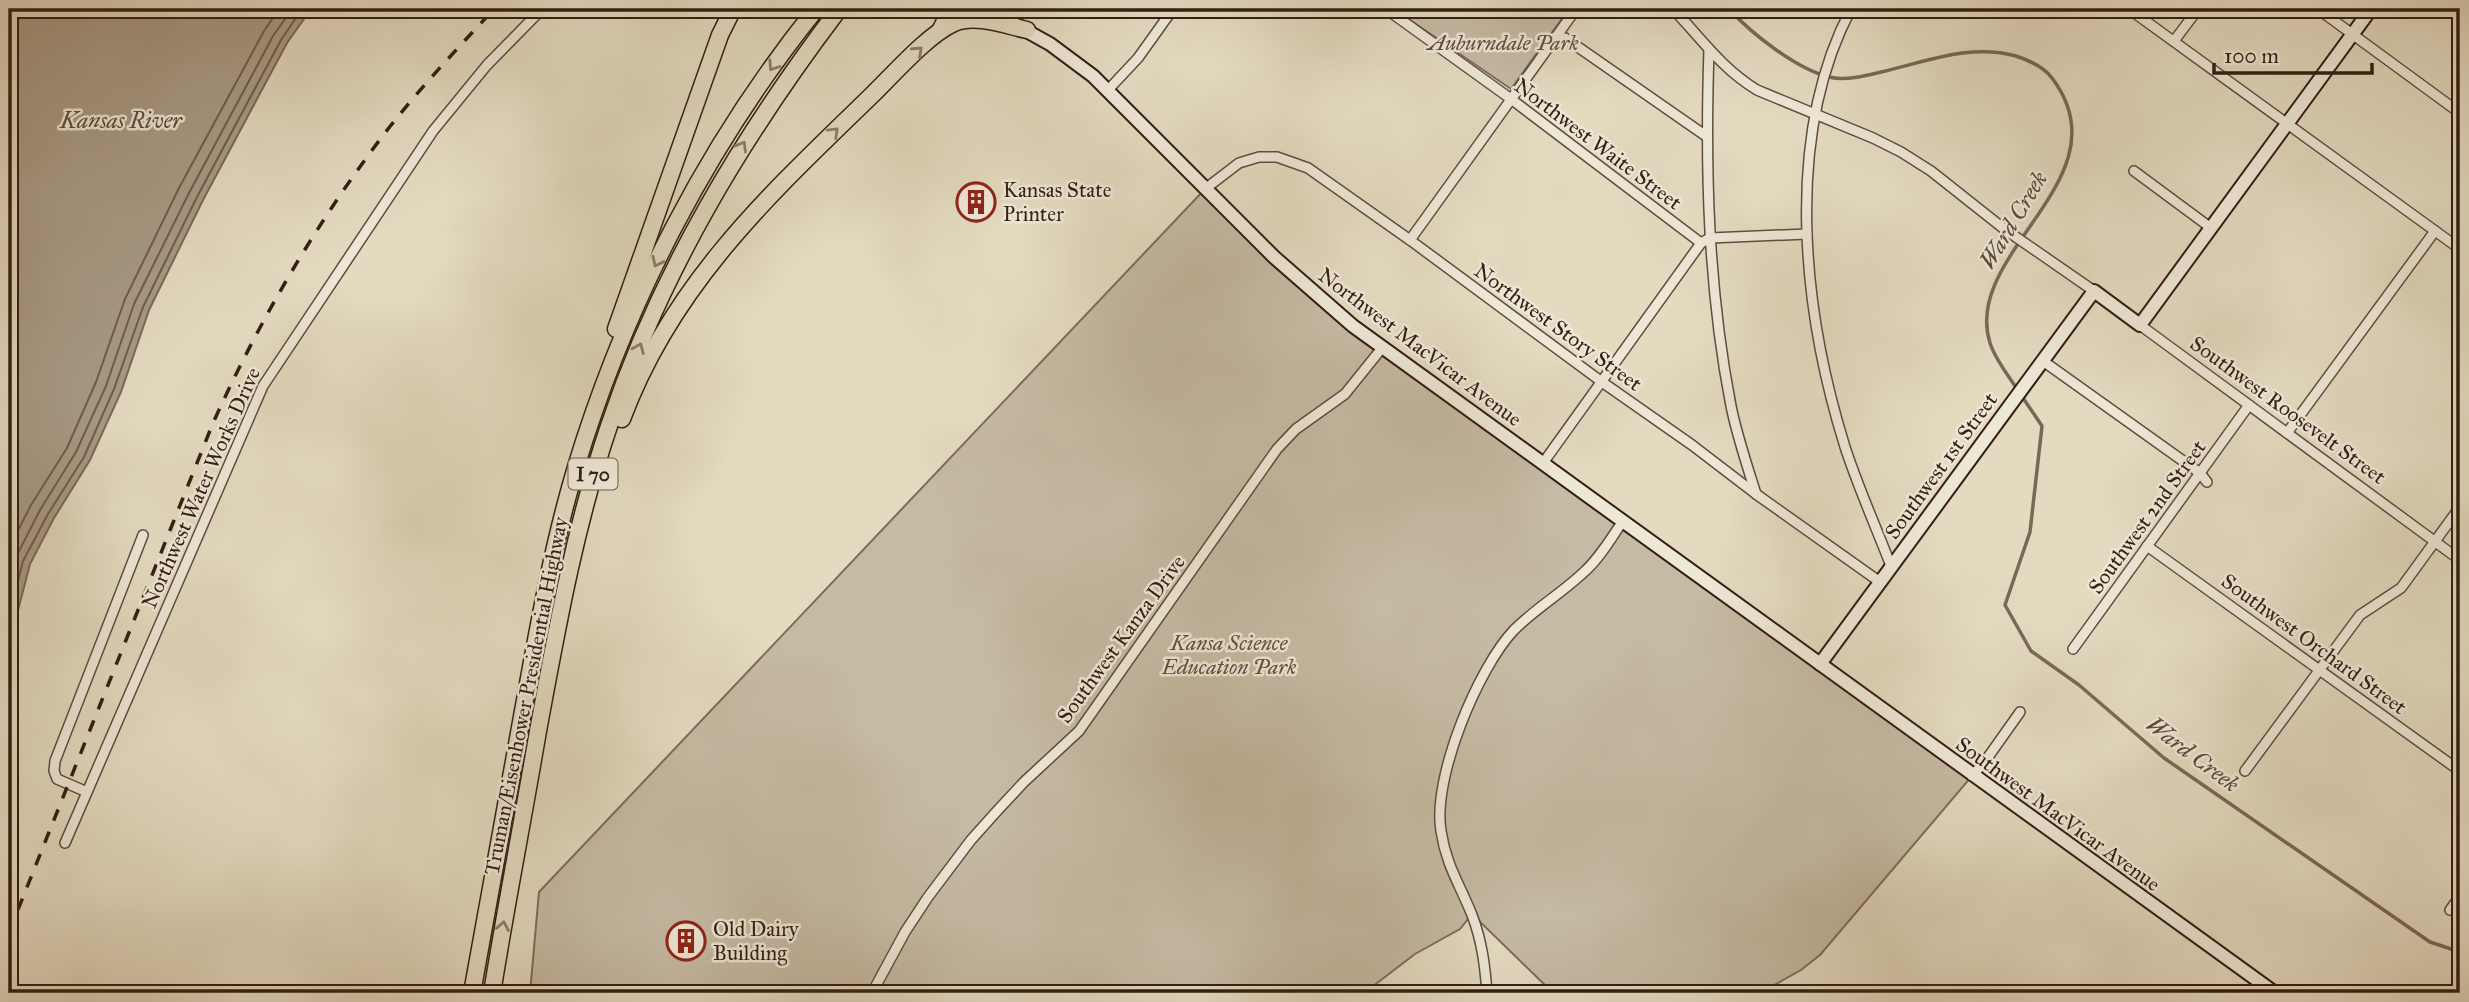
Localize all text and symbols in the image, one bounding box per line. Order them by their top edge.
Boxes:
park label: Auburndale Park [1426,30,1579,56]
scale bar [2214,32,2371,76]
text: 100 m [2224,43,2279,69]
one-way arrow [910,46,923,59]
one-way arrow [769,58,781,71]
street label: Northwest Waite Street [1509,72,1687,216]
water label: Kansas River [59,106,183,134]
one-way arrow [826,127,839,140]
one-way arrow [734,141,747,154]
water label: Ward Creek [1973,166,2053,274]
place label: Kansas State Printer [1003,177,1112,227]
building icon: Kansas State Printer [955,181,997,223]
one-way arrow [652,255,666,267]
street label: Northwest Story Street [1469,257,1648,397]
street label: Northwest MacVicar Avenue [1313,262,1527,432]
street label: Southwest Roosevelt Street [2185,330,2391,490]
one-way arrow [630,343,644,355]
street label: Northwest Water Works Drive [136,363,266,613]
street label: Southwest 1st Street [1879,387,2003,544]
street label: Southwest 2nd Street [2082,435,2212,599]
road number: I 70 [568,458,618,489]
street label: Truman/Eisenhower Presidential Highway [479,514,574,877]
street label: Southwest Kanza Drive [1051,550,1191,728]
street label: Southwest Orchard Street [2216,568,2412,720]
park label: Kansa Science Education Park [1161,630,1297,680]
water label: Ward Creek [2141,710,2245,798]
street label: Southwest MacVicar Avenue [1951,731,2165,897]
place label: Old Dairy Building [713,916,800,966]
one-way arrow [495,920,510,932]
building icon: Old Dairy Building [665,920,707,962]

